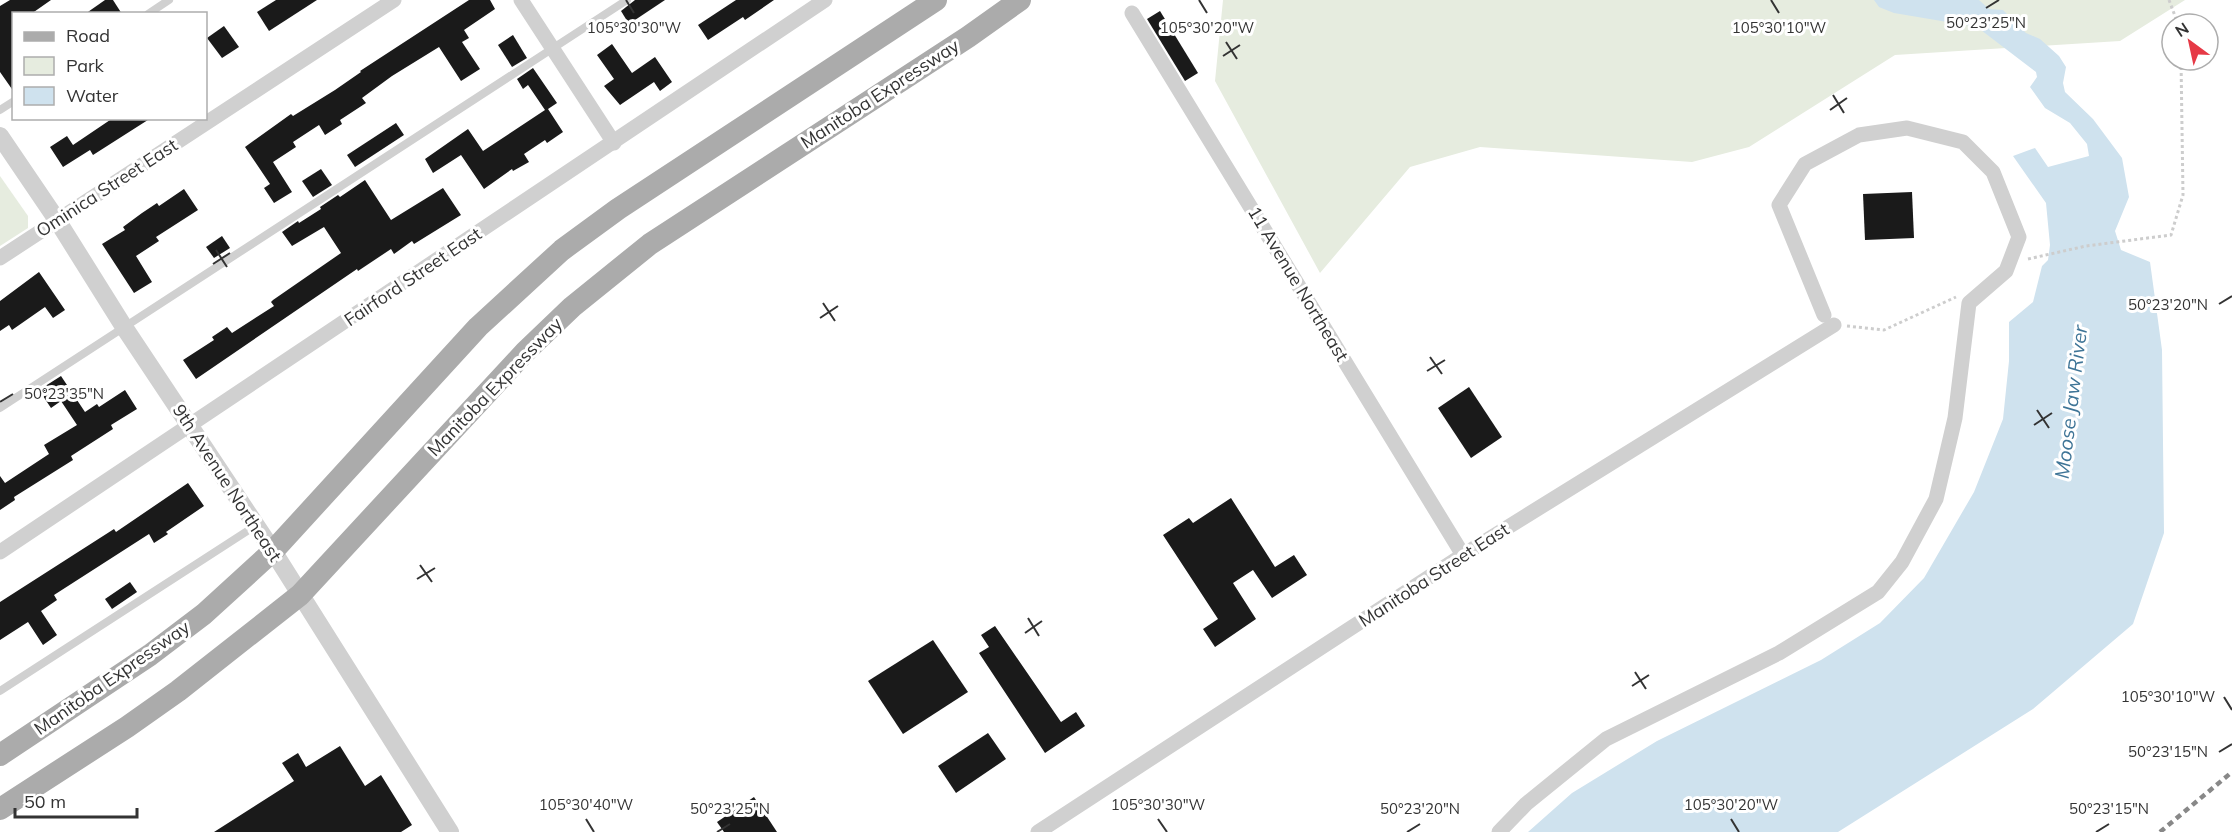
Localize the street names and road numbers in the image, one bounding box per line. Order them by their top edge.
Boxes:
street label: Manitoba Expressway [796,33,964,153]
street label: Ominica Street East [32,133,182,242]
street label: 11 Avenue Northeast [1243,202,1354,366]
street label: Fairford Street East [340,222,486,331]
street label: Manitoba Expressway [422,312,567,461]
street label: 9th Avenue Northeast [168,400,287,566]
street label: Manitoba Street East [1354,517,1513,632]
street label: Manitoba Expressway [30,615,194,740]

